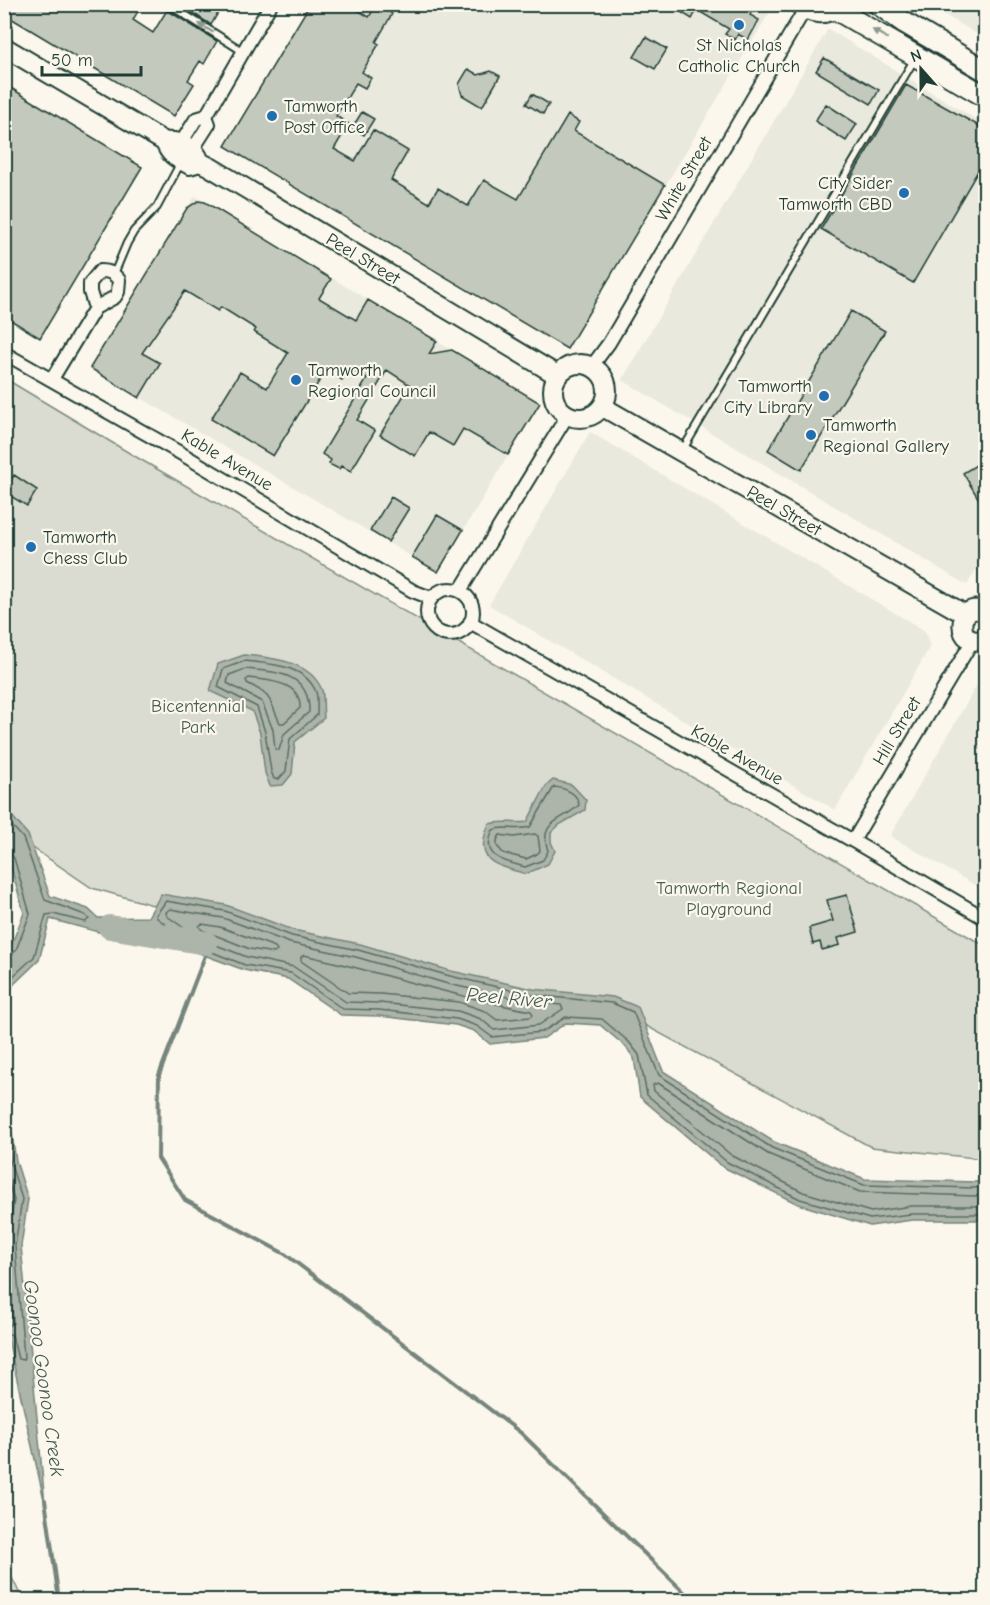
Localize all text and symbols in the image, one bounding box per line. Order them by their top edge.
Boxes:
marker: St Nicholas Catholic Church [732,18,746,32]
one-way arrow [198,23,214,34]
one-way arrow [872,29,888,40]
place label: St Nicholas Catholic Church [678,35,800,77]
scale bar [42,39,141,77]
north arrow [891,39,951,99]
text: N [908,46,924,66]
text: 50 m [51,50,93,71]
place label: Tamworth Post Office [284,96,365,138]
marker: Tamworth Post Office [265,109,279,123]
street label: White Street [651,132,717,225]
place label: City Sider Tamworth CBD [779,173,893,215]
marker: City Sider Tamworth CBD [897,186,911,200]
street label: Peel Street [322,229,404,290]
place label: Tamworth Regional Council [308,360,436,402]
marker: Tamworth Regional Council [289,373,303,387]
place label: Tamworth City Library [724,376,813,418]
marker: Tamworth City Library [817,389,831,403]
place label: Tamworth Regional Gallery [823,415,950,457]
street label: Kable Avenue [178,425,276,495]
marker: Tamworth Regional Gallery [804,428,818,442]
street label: Peel Street [743,481,826,541]
place label: Tamworth Chess Club [43,527,128,569]
marker: Tamworth Chess Club [24,540,38,554]
street label: Hill Street [868,692,926,769]
park label: Bicentennial Park [151,696,245,738]
street label: Kable Avenue [687,720,787,790]
park label: Tamworth Regional Playground [656,878,802,920]
water label: Peel River [466,983,553,1013]
water label: Goonoo Goonoo Creek [19,1278,69,1478]

